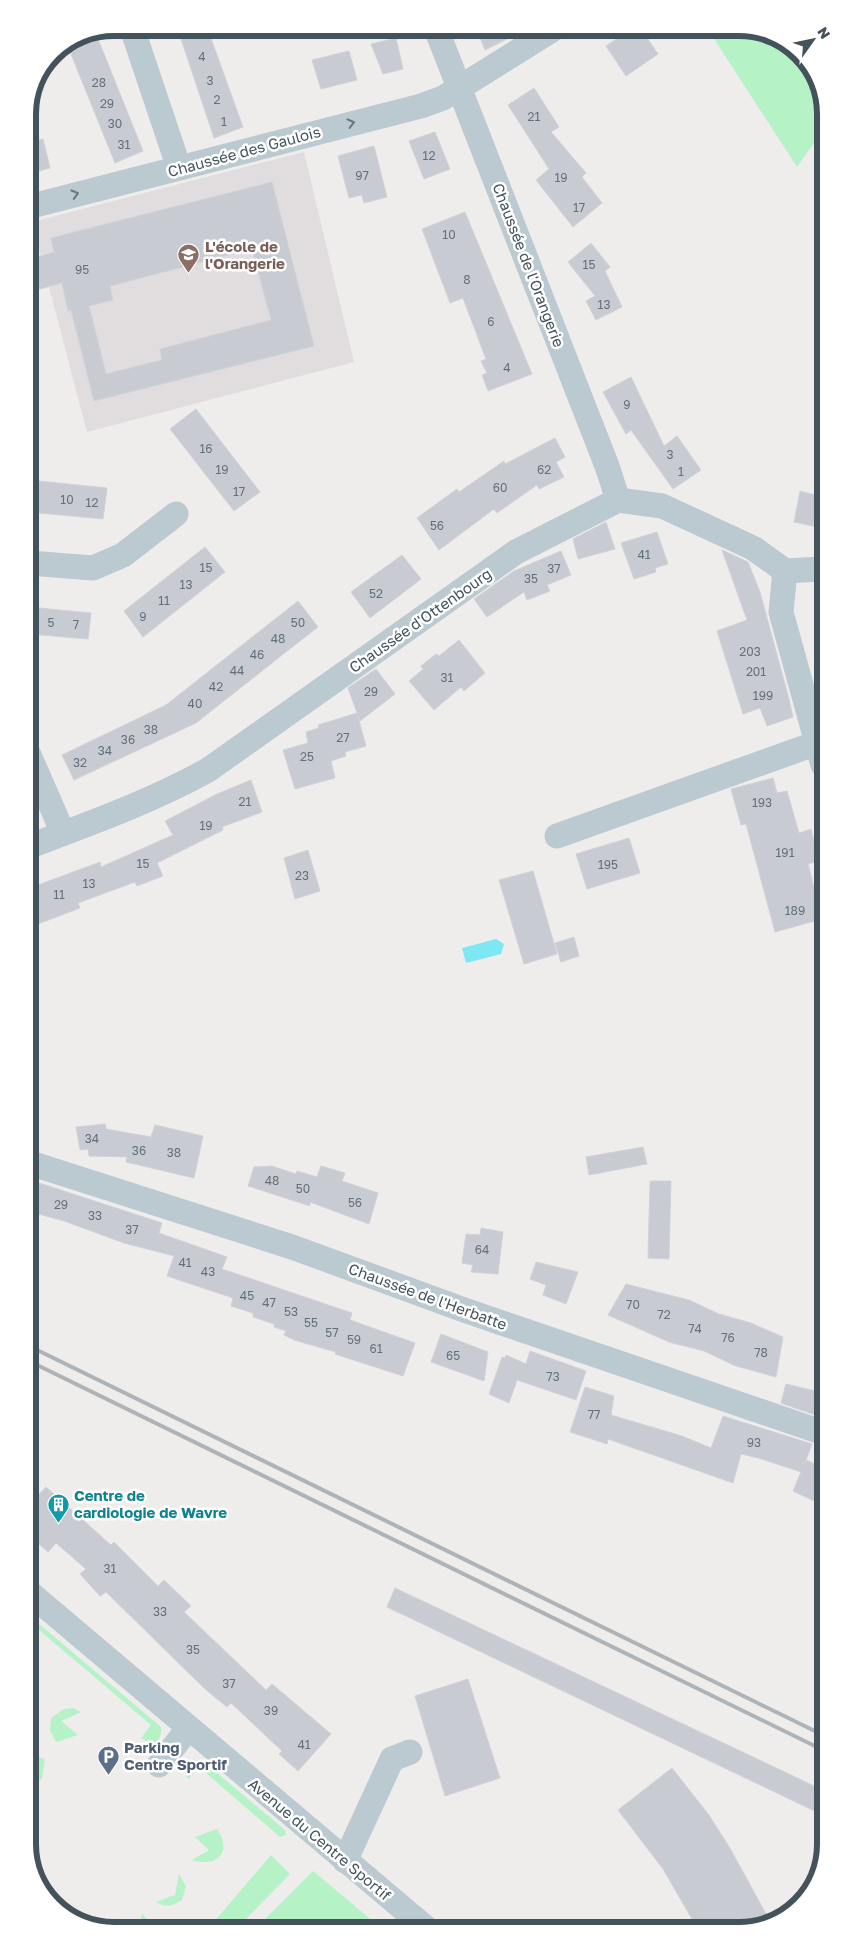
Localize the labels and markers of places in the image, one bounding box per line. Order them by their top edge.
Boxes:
place label: L'école de l'Orangerie [205,237,285,272]
school or university icon: L'école de l'Orangerie [177,243,201,274]
place label: Centre de cardiologie de Wavre [74,1486,227,1521]
building icon: Centre de cardiologie de Wavre [46,1492,70,1523]
place label: Parking Centre Sportif [124,1738,227,1773]
parking icon: Parking Centre Sportif [96,1744,120,1775]

